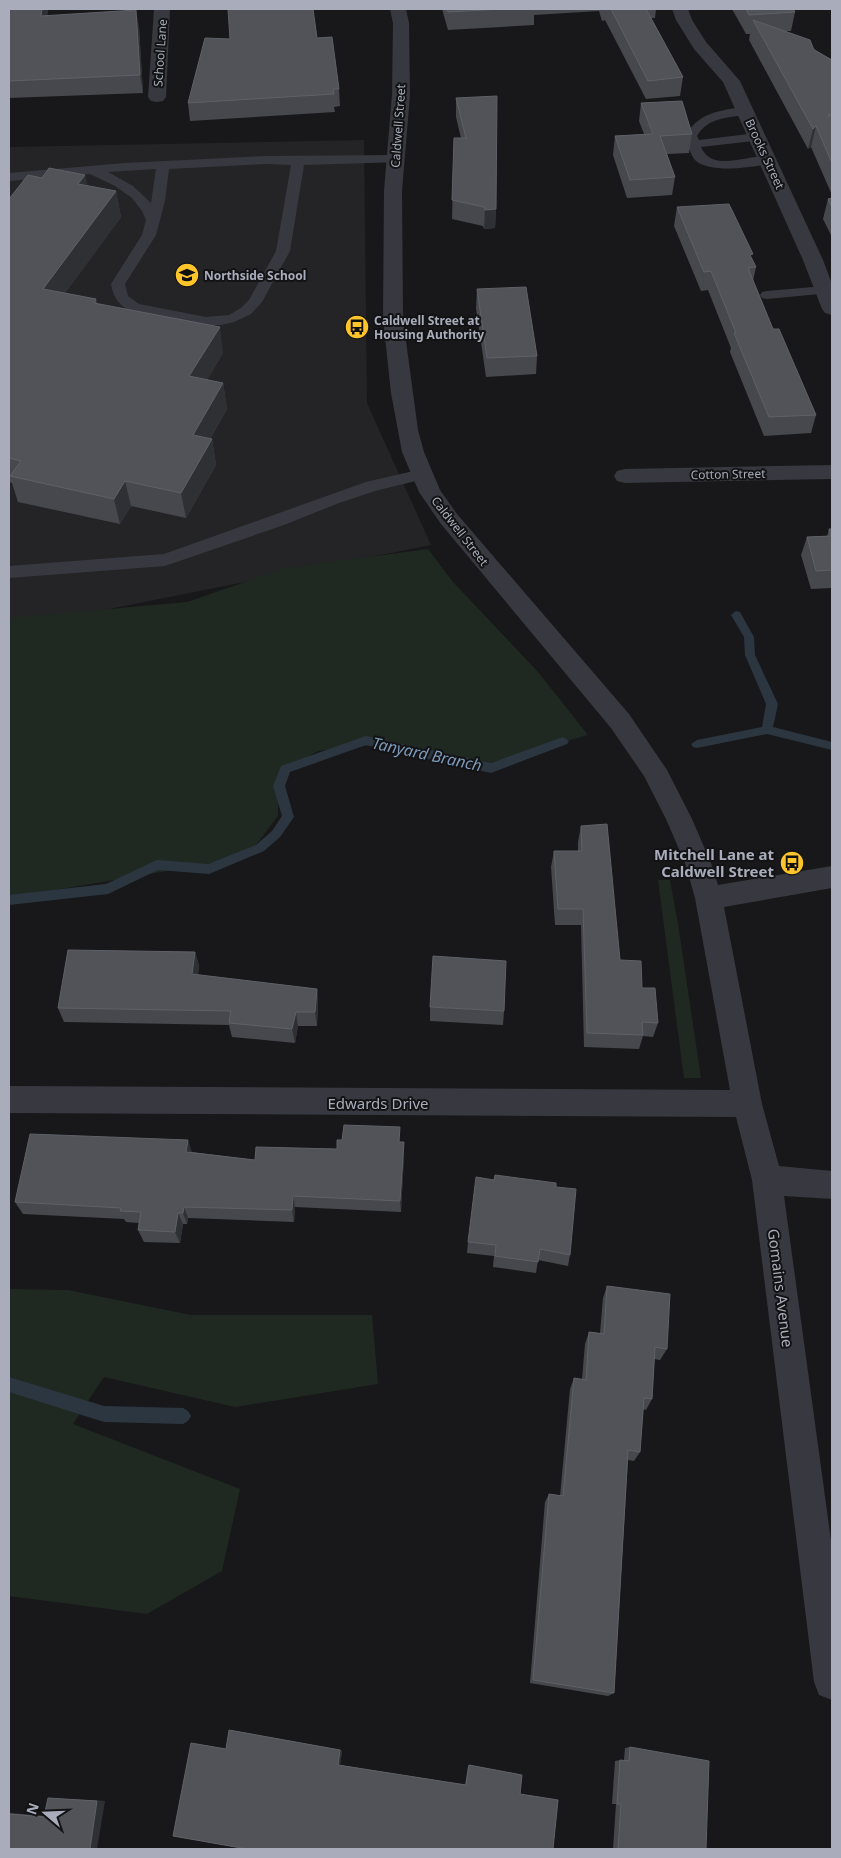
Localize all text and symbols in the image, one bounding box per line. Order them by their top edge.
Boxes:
street label: School Lane [149,18,171,87]
street label: Caldwell Street [387,83,409,168]
street label: Brooks Street [741,116,789,193]
school or university icon: Northside School [174,262,200,288]
place label: Northside School [204,267,306,284]
place label: Caldwell Street at Housing Authority [374,312,484,343]
bus stop icon: Caldwell Street at Housing Authority [344,314,370,340]
street label: Cotton Street [690,465,766,483]
street label: Caldwell Street [428,493,493,570]
water label: Tanyard Branch [370,732,484,776]
place label: Mitchell Lane at Caldwell Street [654,844,774,881]
bus stop icon: Mitchell Lane at Caldwell Street [779,850,805,876]
street label: Edwards Drive [327,1093,429,1113]
street label: Gomains Avenue [764,1228,798,1348]
north arrow [20,1788,70,1838]
text: N [21,1800,43,1817]

